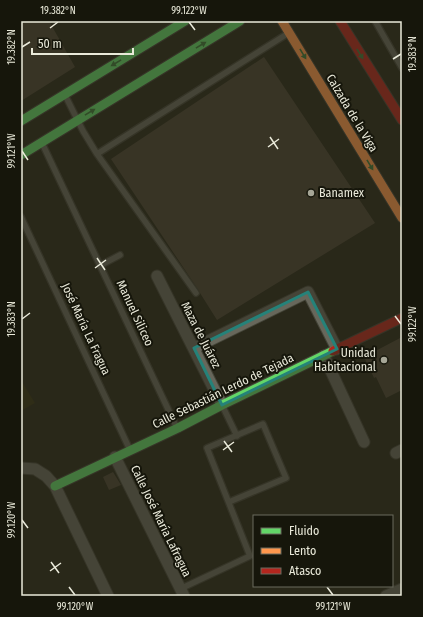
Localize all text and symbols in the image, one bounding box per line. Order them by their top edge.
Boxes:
text: 19.382°N [40,5,76,17]
text: 99.122°W [171,5,207,17]
text: 19.382°N [6,29,18,65]
scale bar [32,30,133,56]
text: 19.383°N [407,36,419,72]
text: 50 m [38,37,62,51]
one-way arrow [195,41,207,48]
one-way arrow [299,48,306,60]
one-way arrow [357,48,364,60]
one-way arrow [110,60,122,67]
street label: Calzada de la Viga [323,72,381,154]
one-way arrow [85,108,95,116]
text: 99.121°W [6,133,18,169]
one-way arrow [367,159,374,171]
place label: Banamex [319,186,365,200]
marker: Banamex [306,188,316,198]
street label: Manuel Siliceo [114,278,156,348]
street label: José María La Fragua [59,281,113,377]
street label: Maza de Juárez [178,299,224,371]
text: 19.383°N [6,301,18,337]
text: 99.122°W [407,306,419,342]
place label: Unidad Habitacional [314,346,376,374]
street label: Calle Sebastián Lerdo de Tejada [150,351,296,431]
marker: Unidad Habitacional [379,355,389,365]
street label: Calle José María Lafragua [128,463,194,579]
text: 99.120°W [6,501,18,538]
legend [253,515,393,587]
text: Fluido [289,524,319,538]
text: Lento [289,544,316,558]
text: Atasco [289,564,321,578]
text: 99.120°W [57,601,94,613]
text: 99.121°W [315,601,351,613]

